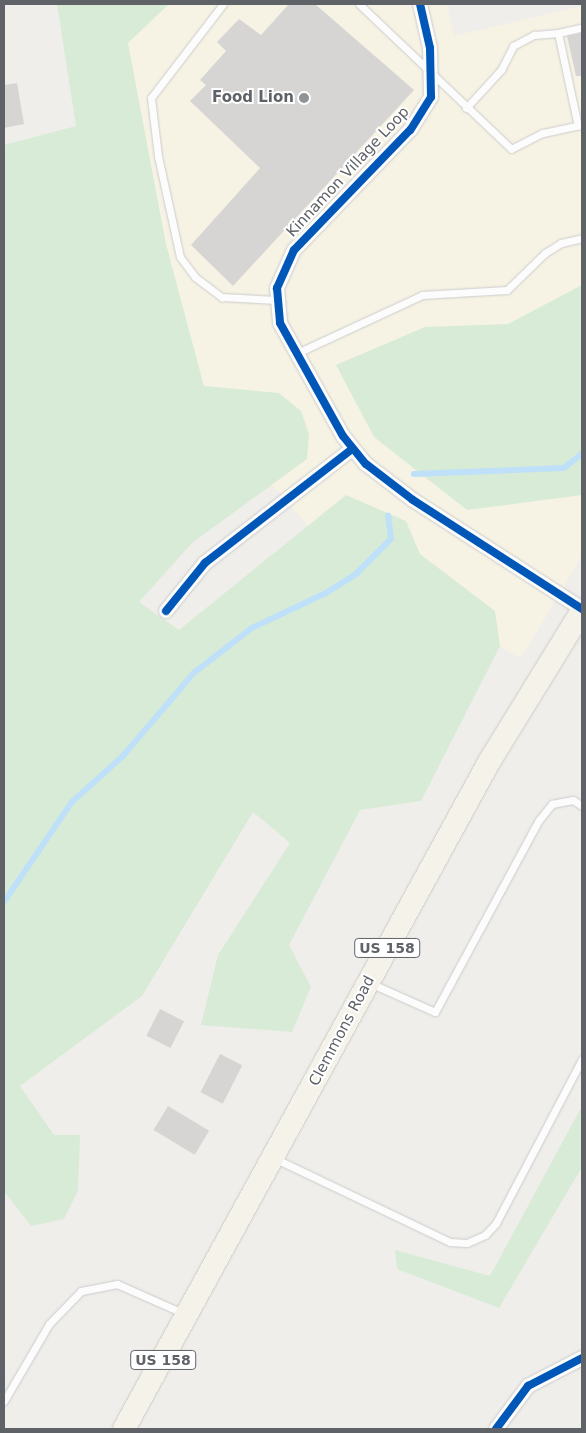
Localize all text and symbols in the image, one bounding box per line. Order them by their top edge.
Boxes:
place label: Food Lion [212,89,294,107]
marker: Food Lion [298,92,310,104]
street label: Kinnamon Village Loop [283,103,413,241]
road number: US 158 [353,936,421,960]
street label: Clemmons Road [305,973,379,1089]
road number: US 158 [129,1348,197,1372]

